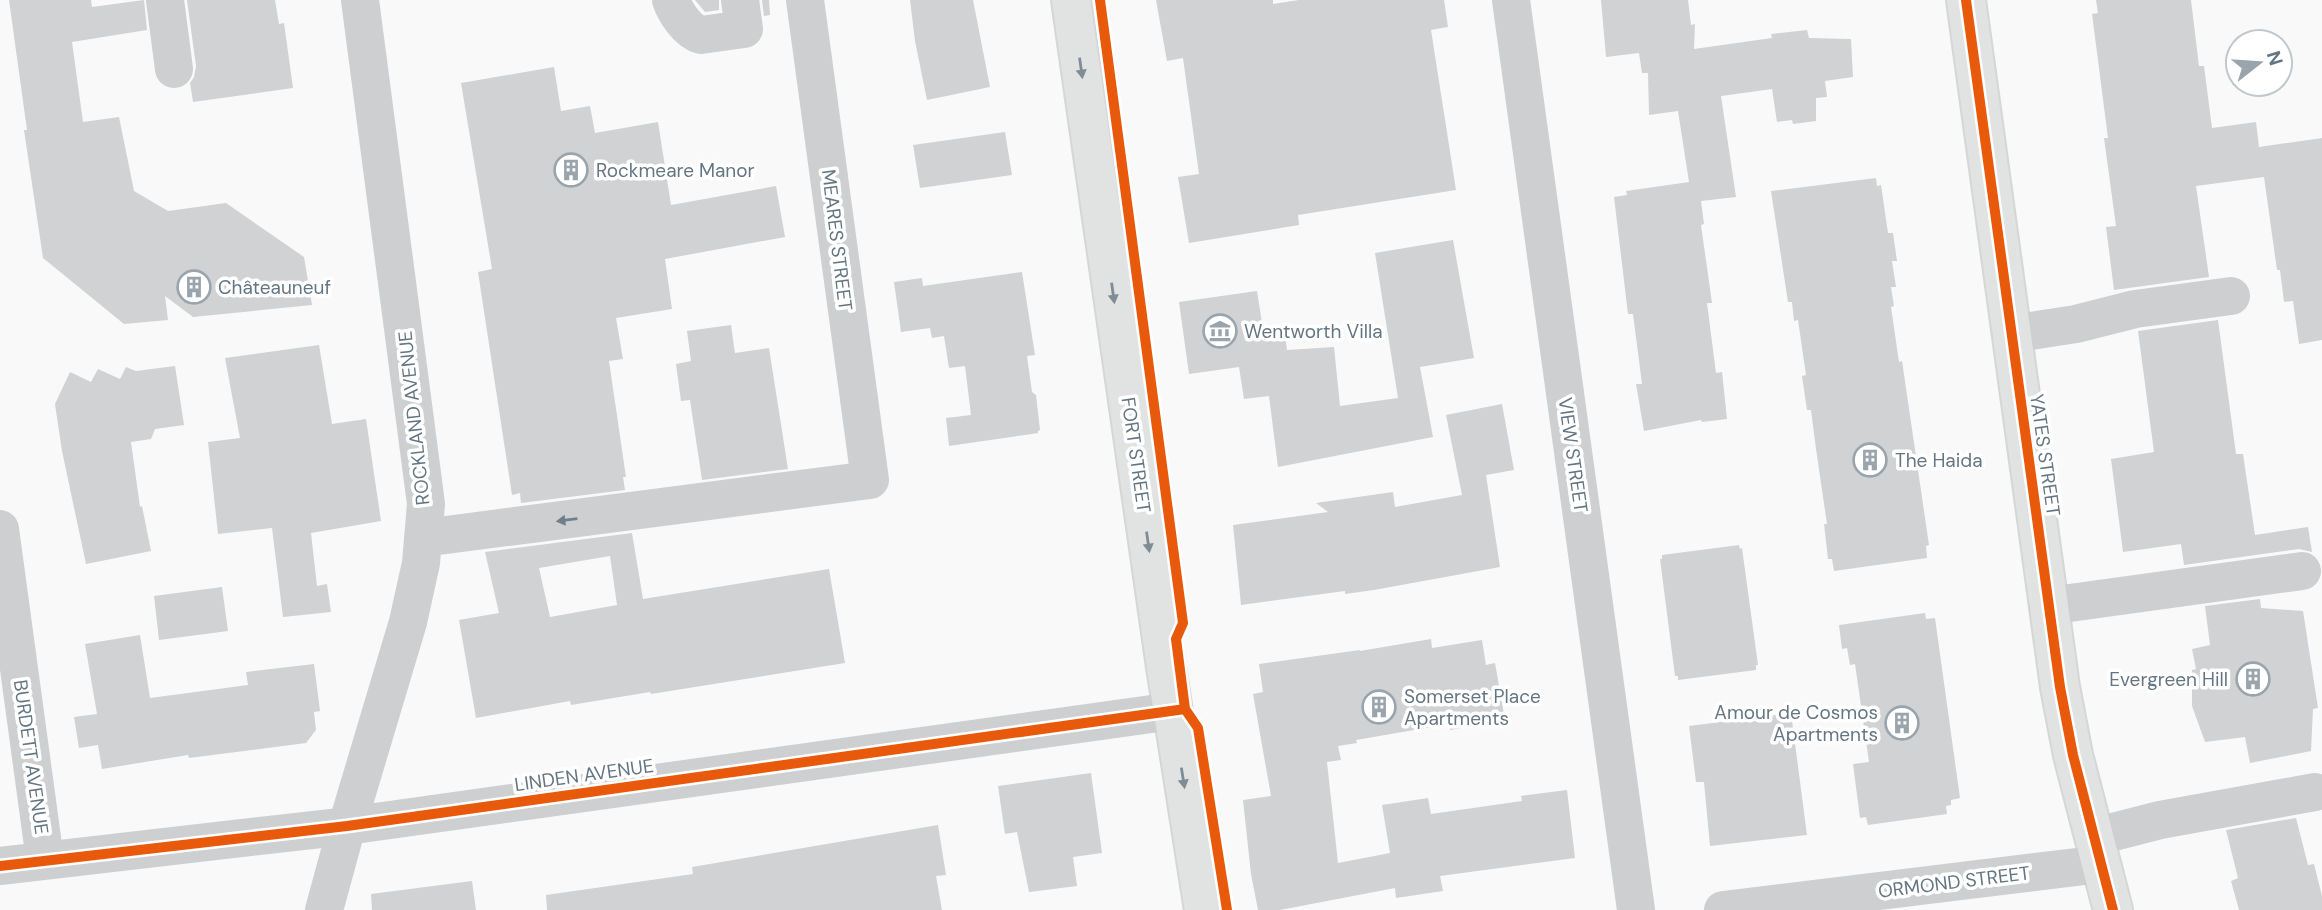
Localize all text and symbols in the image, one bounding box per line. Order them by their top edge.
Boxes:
north arrow [2224,28,2294,98]
text: N [2261,48,2289,68]
one-way arrow [1076,57,1087,79]
building icon: Rockmeare Manor [552,151,590,189]
place label: Rockmeare Manor [596,158,755,183]
street label: MEARES STREET [816,168,858,312]
building icon: Châteauneuf [175,268,213,306]
place label: Châteauneuf [218,275,331,300]
one-way arrow [1107,282,1118,304]
museum icon: Wentworth Villa [1201,312,1239,350]
place label: Wentworth Villa [1244,319,1383,344]
street label: ROCKLAND AVENUE [392,330,436,506]
street label: YATES STREET [2024,392,2066,518]
street label: FORT STREET [1116,395,1157,515]
street label: VIEW STREET [1553,396,1594,515]
building icon: The Haida [1851,441,1889,479]
place label: The Haida [1895,448,1983,473]
one-way arrow [556,514,578,525]
one-way arrow [1143,531,1154,553]
building icon: Evergreen Hill [2234,660,2272,698]
place label: Evergreen Hill [2109,667,2228,692]
street label: BURDETT AVENUE [8,678,54,836]
place label: Somerset Place Apartments [1404,684,1541,731]
building icon: Somerset Place Apartments [1360,688,1398,726]
place label: Amour de Cosmos Apartments [1714,700,1878,747]
building icon: Amour de Cosmos Apartments [1883,704,1921,742]
street label: LINDEN AVENUE [513,753,655,797]
one-way arrow [1178,767,1189,789]
street label: ORMOND STREET [1877,860,2032,904]

